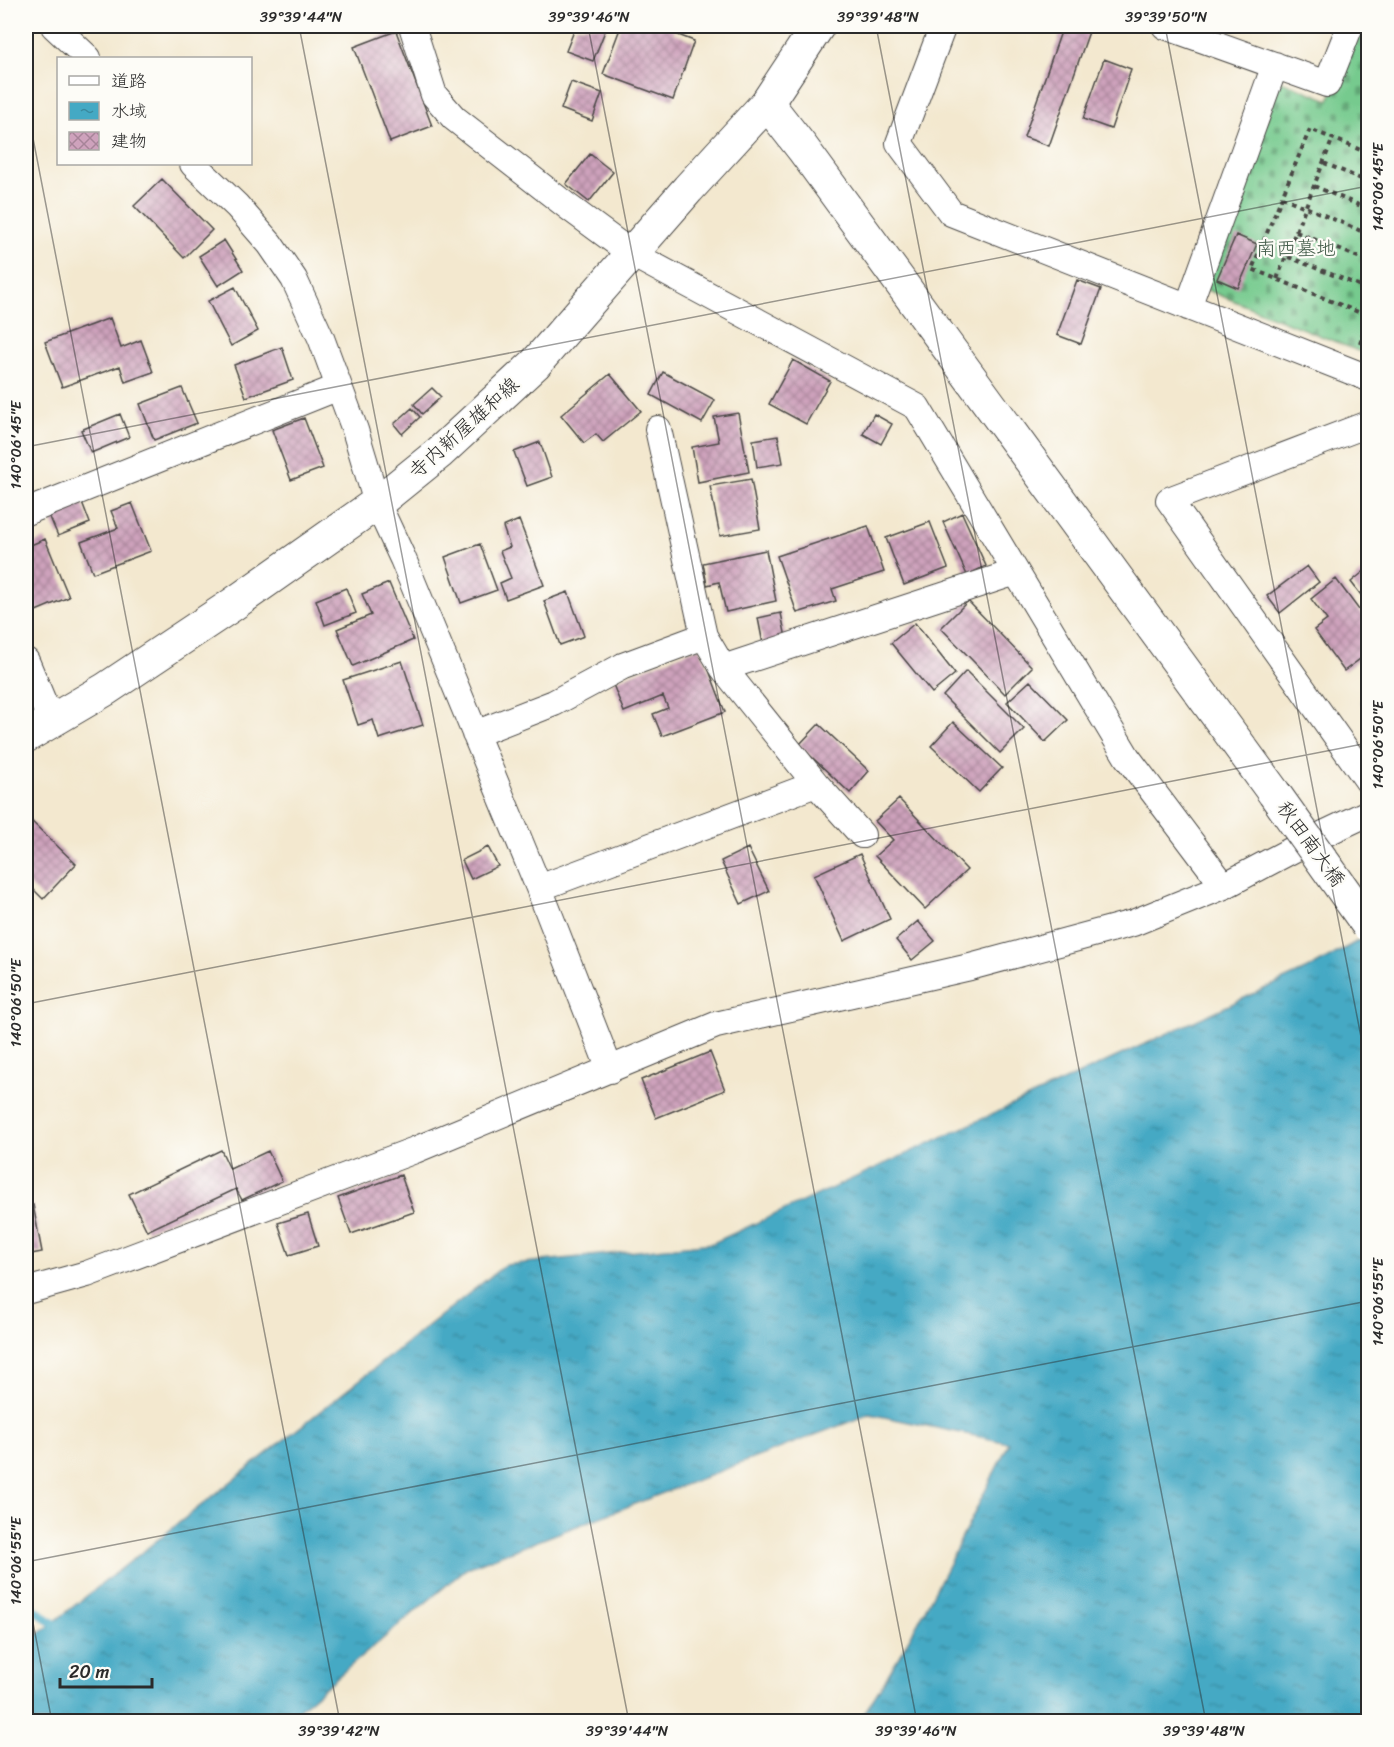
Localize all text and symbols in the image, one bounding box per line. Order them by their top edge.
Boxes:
text: 39°39'44"N [260,4,343,30]
text: 39°39'46"N [548,4,630,30]
text: 39°39'48"N [837,4,920,30]
text: 39°39'50"N [1125,4,1208,30]
legend [57,57,252,165]
text: 道路 [111,65,147,97]
text: 水域 [111,95,147,127]
text: 建物 [111,125,147,157]
text: 140°06'45"E [1365,141,1391,231]
park label: 南西墓地 [1256,231,1336,266]
street label: 寺内新屋雄和線 [400,368,528,488]
text: 140°06'45"E [3,399,29,489]
text: 140°06'50"E [1365,699,1391,789]
street label: 秋田南大橋 [1267,793,1355,895]
text: 140°06'50"E [3,957,29,1047]
text: 140°06'55"E [1365,1256,1391,1346]
text: 140°06'55"E [3,1515,29,1605]
scale bar [60,1651,152,1689]
text: 20 m [69,1656,109,1688]
text: 39°39'42"N [298,1718,380,1744]
text: 39°39'44"N [586,1718,669,1744]
text: 39°39'46"N [875,1718,957,1744]
text: 39°39'48"N [1163,1718,1246,1744]

